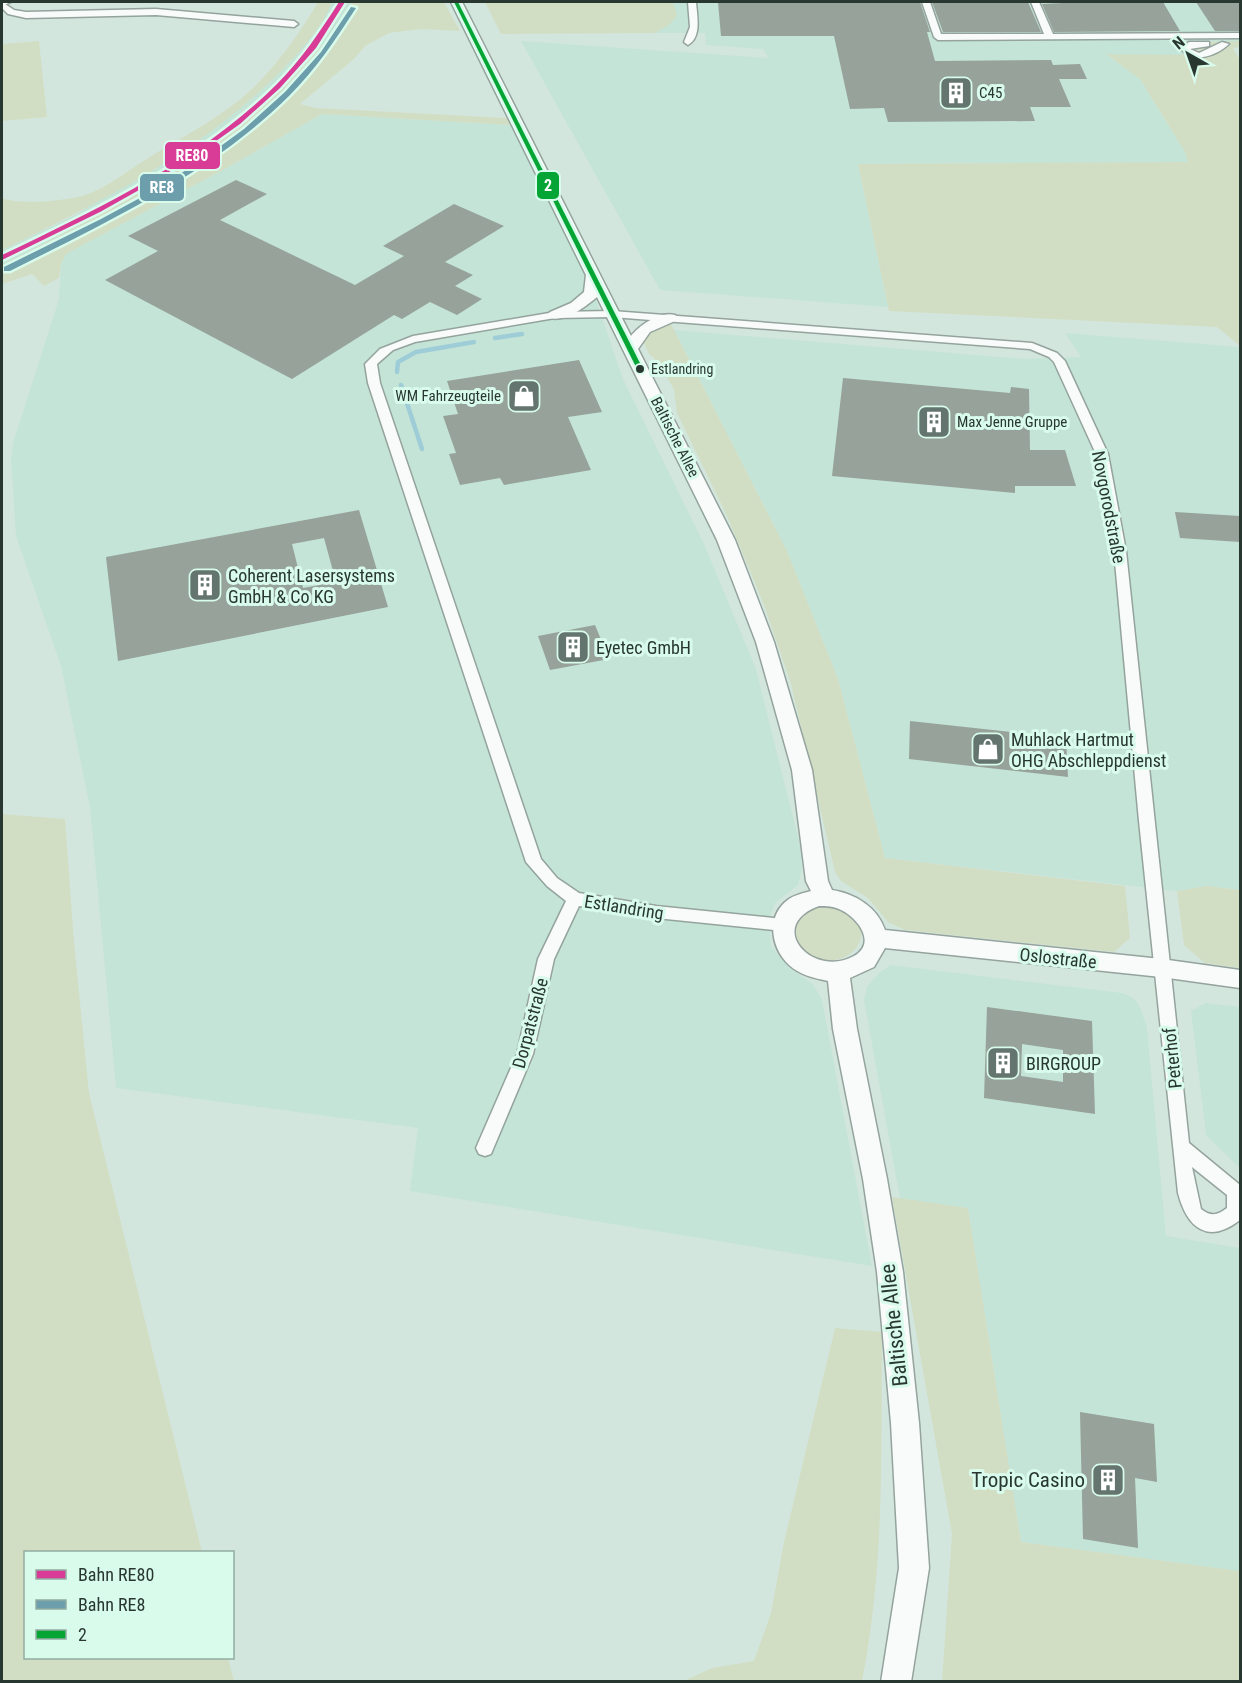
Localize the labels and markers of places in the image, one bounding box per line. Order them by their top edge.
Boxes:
building icon: C45 [938,75,974,111]
place label: C45 [979,84,1002,102]
place label: Estlandring [651,361,713,377]
marker: Estlandring [634,363,646,375]
shop icon: WM Fahrzeugteile [506,378,542,414]
place label: WM Fahrzeugteile [395,387,501,405]
building icon: Max Jenne Gruppe [916,404,952,440]
place label: Max Jenne Gruppe [957,413,1067,431]
place label: Coherent Lasersystems GmbH & Co KG [228,565,395,607]
building icon: Coherent Lasersystems GmbH & Co KG [187,567,223,603]
building icon: Eyetec GmbH [555,629,591,665]
place label: Eyetec GmbH [596,637,691,658]
place label: Muhlack Hartmut OHG Abschleppdienst [1011,729,1166,771]
shop icon: Muhlack Hartmut OHG Abschleppdienst [970,731,1006,767]
building icon: BIRGROUP [985,1045,1021,1081]
place label: BIRGROUP [1026,1053,1101,1074]
building icon: Tropic Casino [1090,1462,1126,1498]
place label: Tropic Casino [971,1468,1085,1492]

